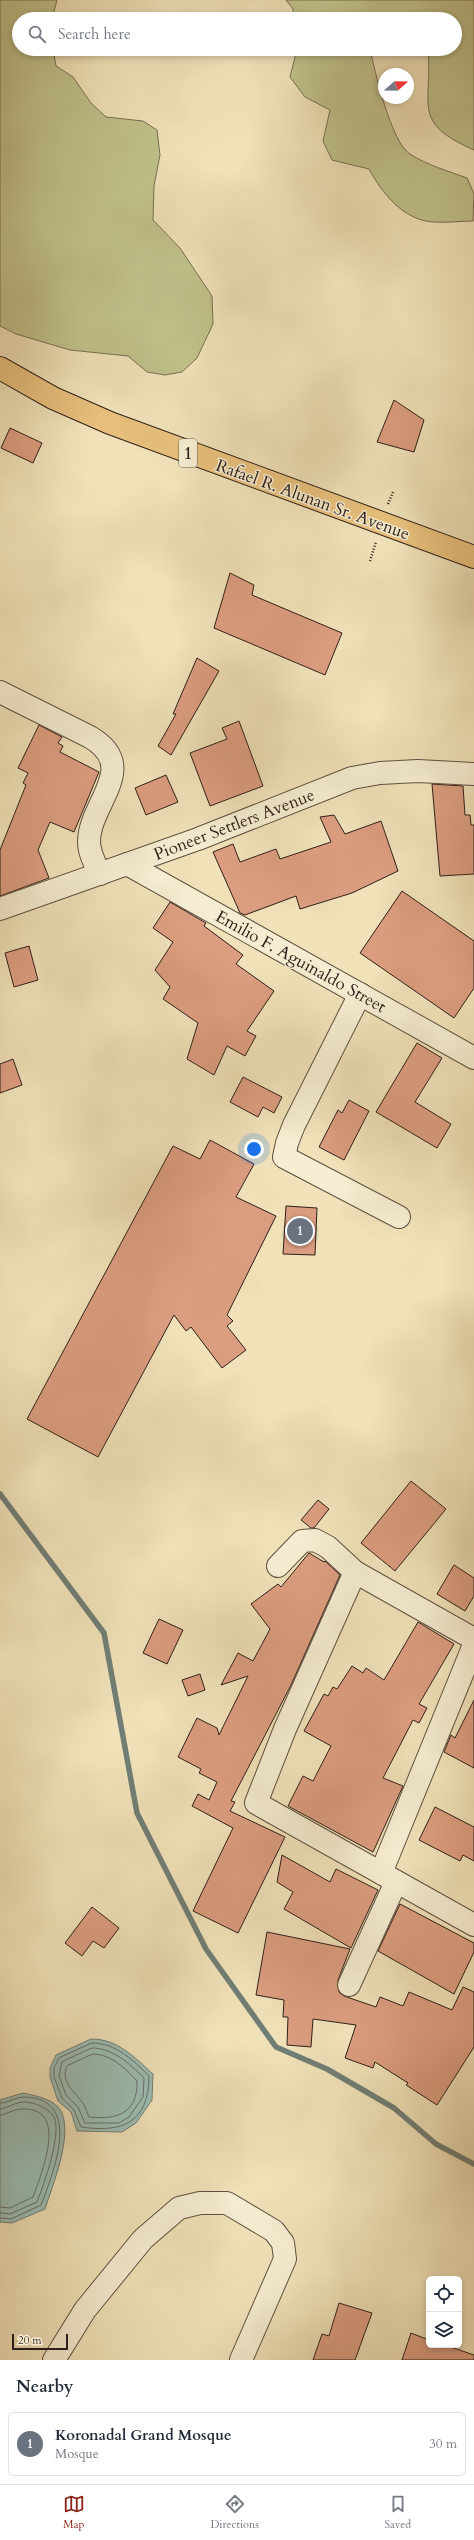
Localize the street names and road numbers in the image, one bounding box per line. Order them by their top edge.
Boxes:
road number: 1 [179,439,197,467]
street label: Rafael R. Alunan Sr. Avenue [213,454,413,545]
street label: Pioneer Settlers Avenue [150,783,318,866]
street label: Emilio F. Aguinaldo Street [211,905,391,1018]

